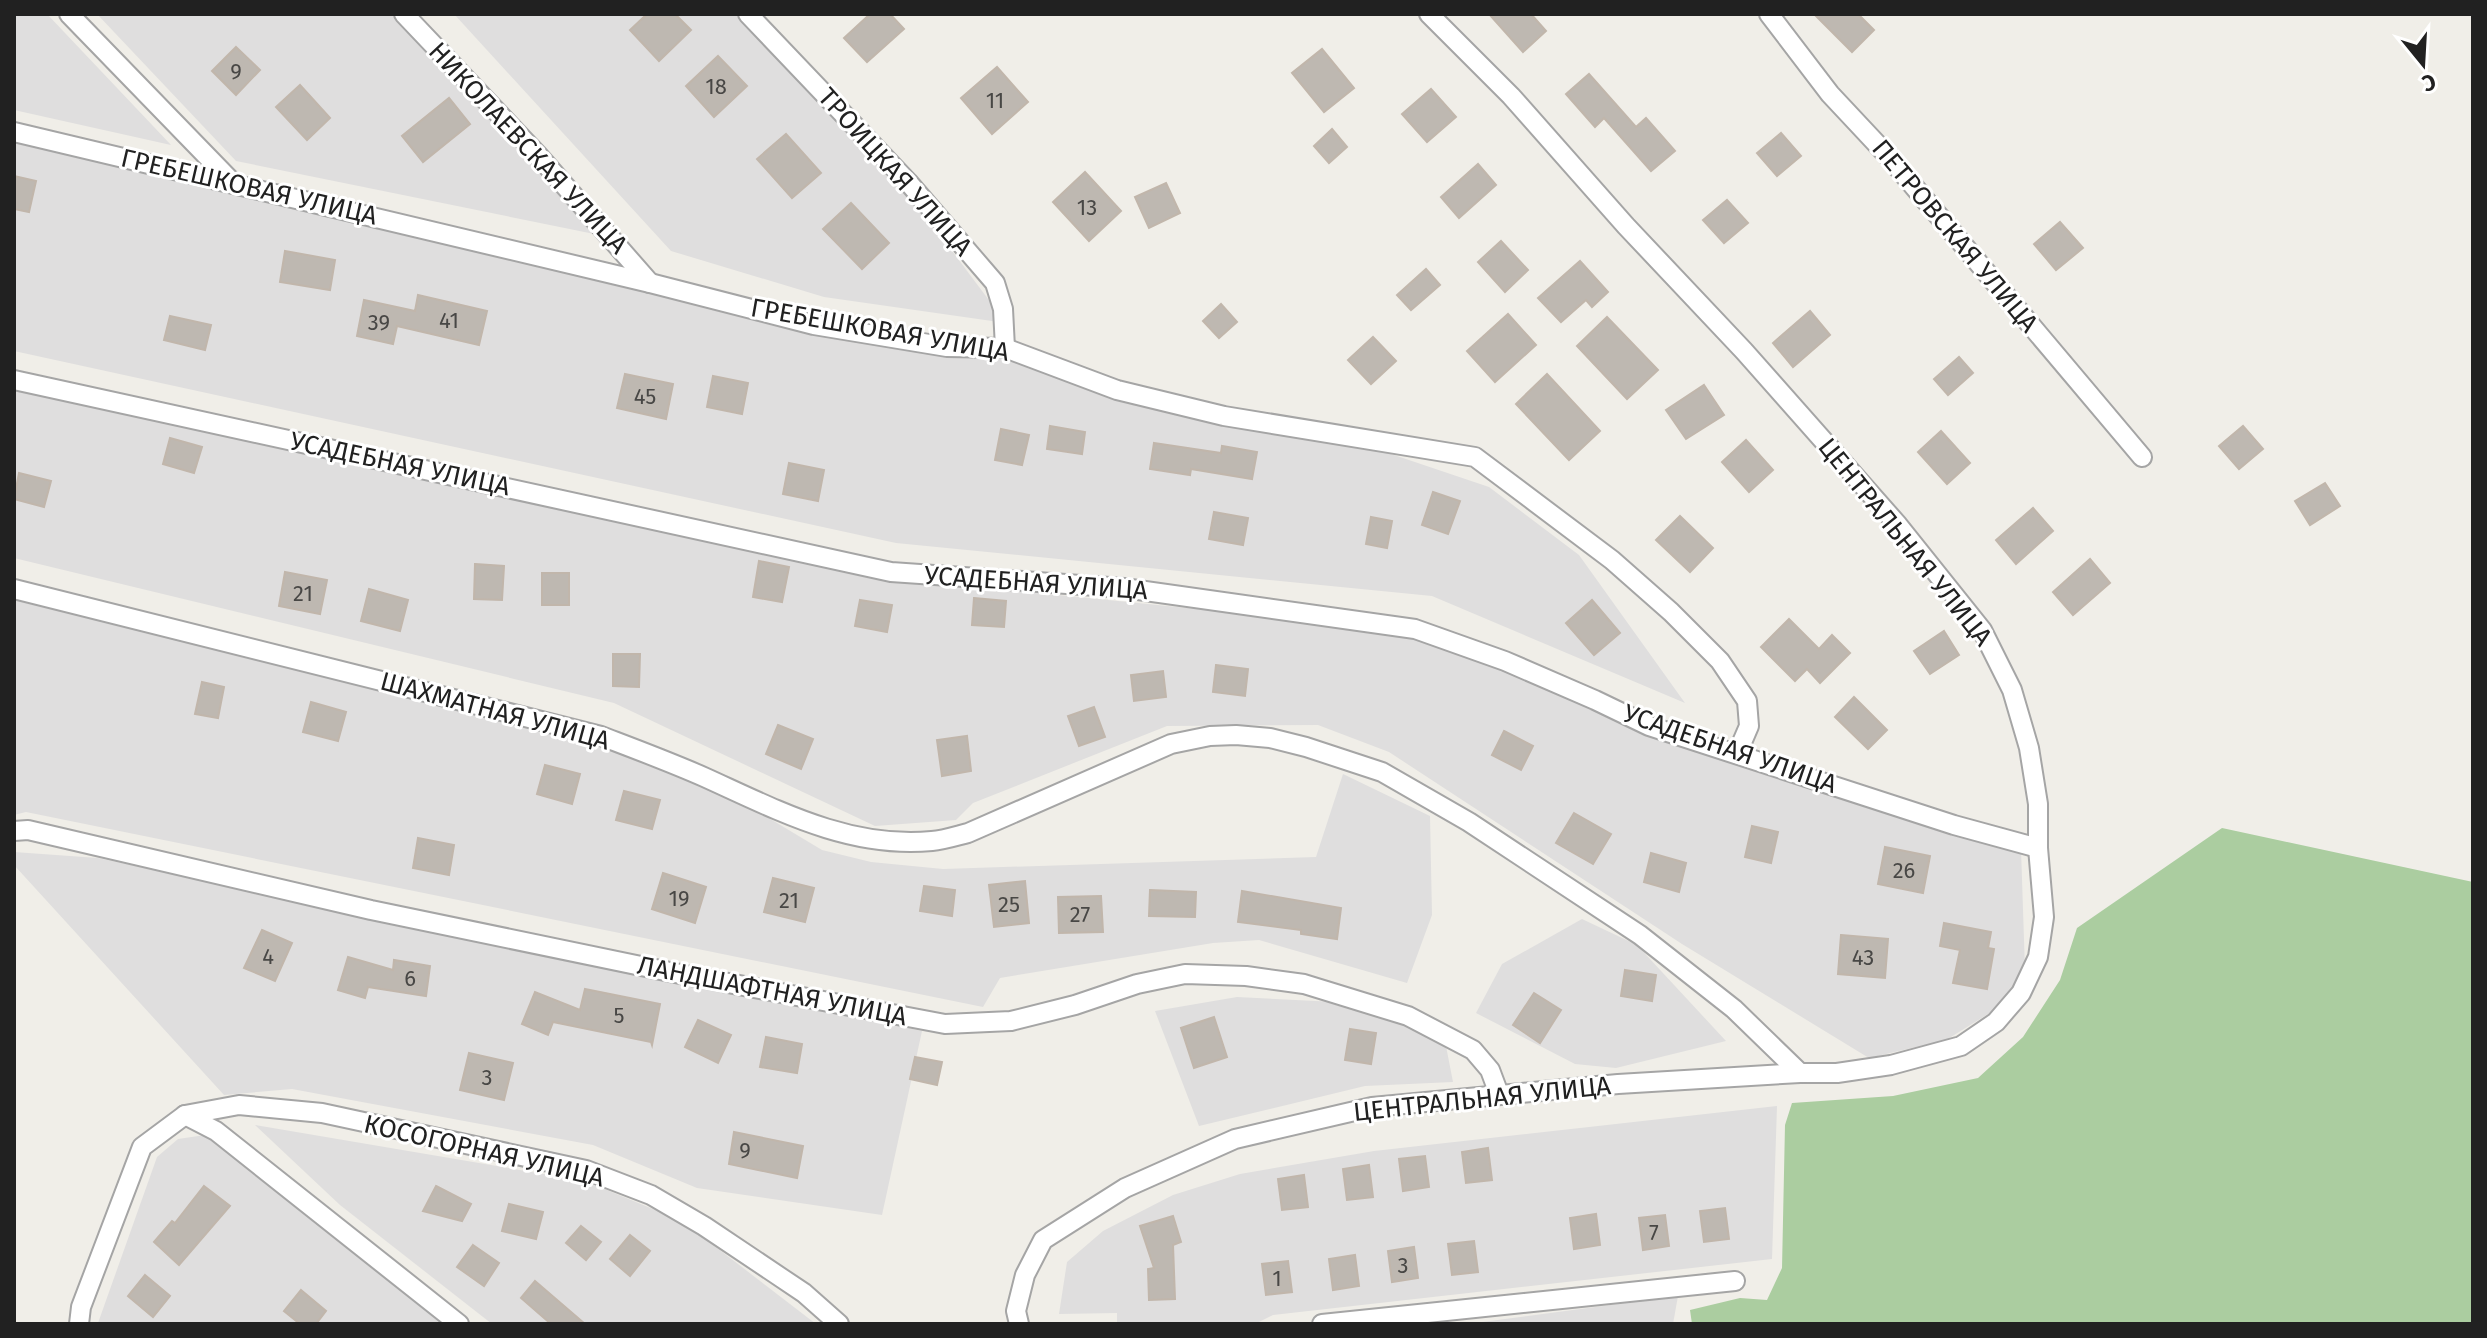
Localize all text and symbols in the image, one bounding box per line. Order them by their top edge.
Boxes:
north arrow [2383,24,2463,104]
street label: НИКОЛАЕВСКАЯ УЛИЦА [422,36,634,260]
house number: 9 [230,58,242,85]
text: С [2419,68,2439,97]
house number: 18 [705,73,727,100]
street label: ТРОИЦКАЯ УЛИЦА [812,82,979,262]
house number: 11 [986,87,1004,114]
street label: ПЕТРОВСКАЯ УЛИЦА [1865,133,2045,339]
street label: ГРЕБЕШКОВАЯ УЛИЦА [118,142,380,232]
house number: 13 [1077,194,1097,221]
street label: ГРЕБЕШКОВАЯ УЛИЦА [748,292,1012,368]
house number: 41 [439,307,459,334]
house number: 39 [368,309,390,336]
house number: 45 [634,383,656,410]
street label: УСАДЕБНАЯ УЛИЦА [287,426,513,502]
street label: ЦЕНТРАЛЬНАЯ УЛИЦА [1812,432,1998,652]
street label: УСАДЕБНАЯ УЛИЦА [923,560,1149,606]
house number: 21 [293,580,313,607]
street label: ШАХМАТНАЯ УЛИЦА [377,665,613,757]
street label: УСАДЕБНАЯ УЛИЦА [1619,698,1841,800]
house number: 26 [1893,857,1915,884]
house number: 19 [668,885,690,912]
house number: 21 [779,887,799,914]
house number: 25 [998,891,1020,918]
house number: 27 [1070,901,1090,928]
house number: 4 [262,943,274,970]
house number: 43 [1852,944,1874,971]
street label: ЛАНДШАФТНАЯ УЛИЦА [635,950,909,1032]
house number: 6 [404,965,416,992]
house number: 5 [613,1002,625,1029]
house number: 3 [482,1064,492,1091]
street label: ЦЕНТРАЛЬНАЯ УЛИЦА [1352,1070,1612,1128]
street label: КОСОГОРНАЯ УЛИЦА [361,1108,607,1194]
house number: 9 [739,1137,751,1164]
house number: 7 [1649,1219,1659,1246]
house number: 3 [1398,1252,1408,1279]
house number: 1 [1272,1265,1282,1292]

